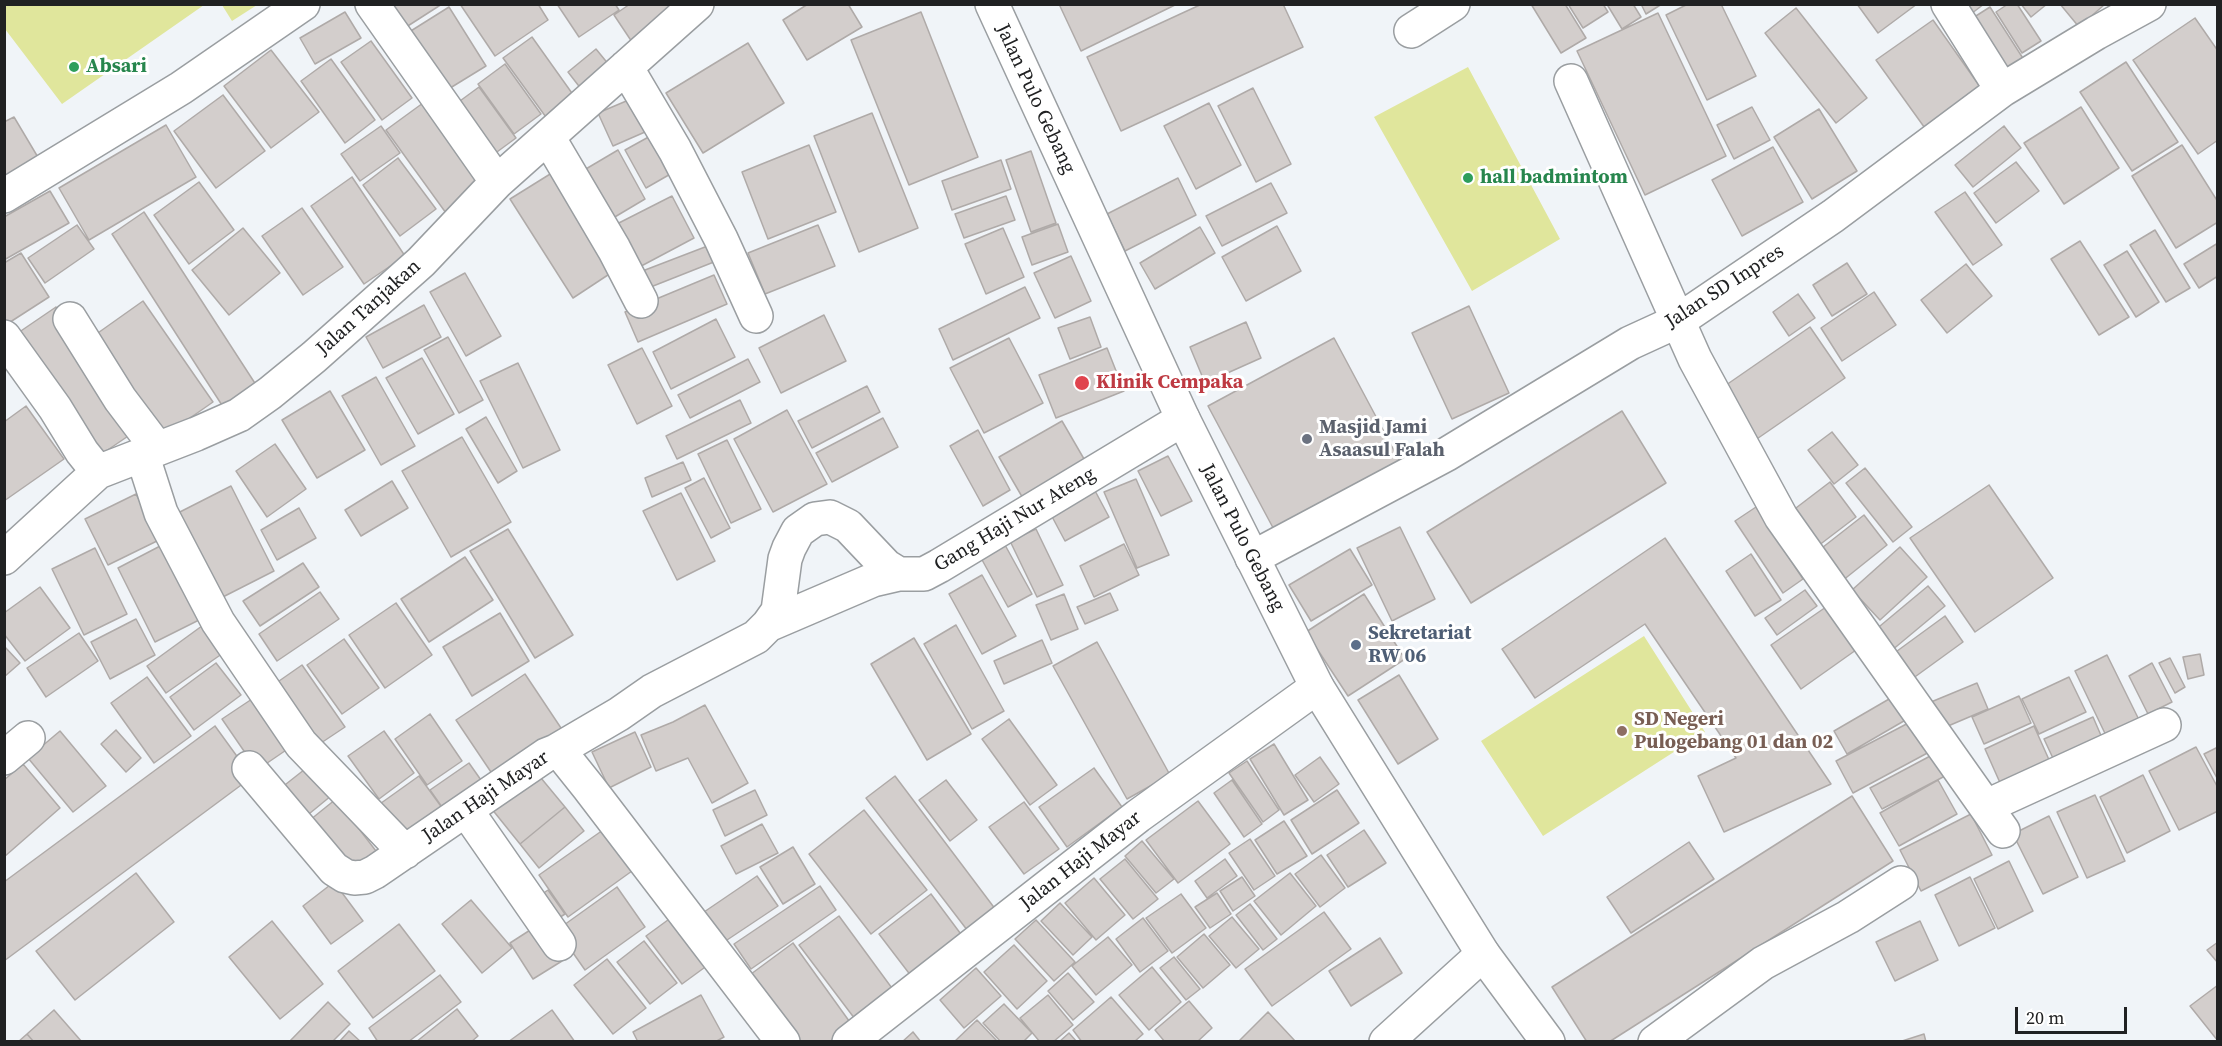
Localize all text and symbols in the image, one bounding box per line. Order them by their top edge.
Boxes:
street label: Jalan Pulo Gebang [990,20,1080,178]
place label: Absari [86,55,147,79]
marker: Absari [67,60,81,74]
place label: hall badmintom [1480,166,1628,190]
marker: hall badmintom [1461,171,1475,185]
street label: Jalan SD Inpres [1661,240,1789,334]
street label: Jalan Tanjakan [312,255,426,361]
place label: Klinik Cempaka [1096,371,1243,395]
marker: Klinik Cempaka [1073,374,1091,392]
place label: Masjid Jami Asaasul Falah [1319,416,1445,463]
marker: Masjid Jami Asaasul Falah [1300,432,1314,446]
street label: Jalan Pulo Gebang [1194,460,1290,616]
street label: Gang Haji Nur Ateng [930,462,1100,578]
place label: Sekretariat RW 06 [1368,622,1471,669]
marker: Sekretariat RW 06 [1349,638,1363,652]
place label: SD Negeri Pulogebang 01 dan 02 [1634,708,1833,755]
marker: SD Negeri Pulogebang 01 dan 02 [1615,724,1629,738]
street label: Jalan Haji Mayar [418,746,554,848]
street label: Jalan Haji Mayar [1015,806,1147,916]
scale bar [2018,995,2130,1033]
text: 20 m [2026,1005,2064,1030]

